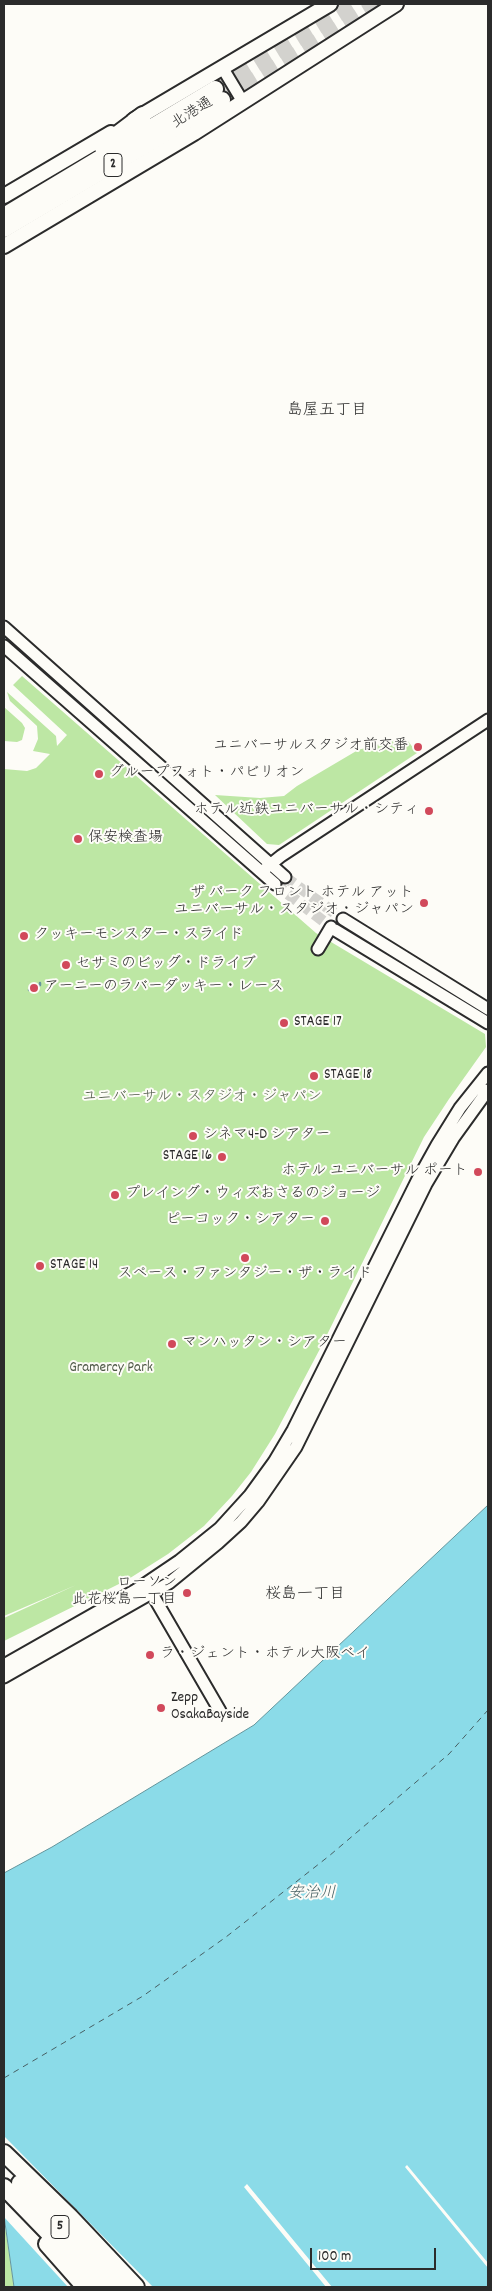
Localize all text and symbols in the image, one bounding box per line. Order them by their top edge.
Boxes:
street label: 北港通 [169,94,217,134]
road number: 2 [104,154,122,176]
district label: 島屋五丁目 [287,402,367,422]
place label: ユニバーサルスタジオ前交番 [213,738,408,756]
marker: ユニバーサルスタジオ前交番 [412,741,424,753]
place label: グループフォト・パビリオン [109,765,305,783]
marker: グループフォト・パビリオン [93,768,105,780]
place label: ホテル近鉄ユニバーサル・シティ [194,802,419,820]
marker: ホテル近鉄ユニバーサル・シティ [423,805,435,817]
place label: 保安検査場 [88,830,163,848]
marker: 保安検査場 [72,833,84,845]
place label: ザ パーク フロント ホテル アット ユニバーサル・スタジオ・ジャパン [174,885,414,920]
marker: ザ パーク フロント ホテル アット ユニバーサル・スタジオ・ジャパン [418,897,430,909]
place label: クッキーモンスター・スライド [34,927,244,945]
marker: クッキーモンスター・スライド [18,930,30,942]
place label: セサミのビッグ・ドライブ [76,956,256,974]
marker: セサミのビッグ・ドライブ [60,959,72,971]
place label: アーニーのラバーダッキー・レース [44,979,284,997]
marker: アーニーのラバーダッキー・レース [28,982,40,994]
place label: STAGE 17 [294,1014,342,1032]
marker: STAGE 17 [278,1017,290,1029]
place label: STAGE 18 [324,1067,372,1085]
marker: STAGE 18 [308,1070,320,1082]
park label: ユニバーサル・スタジオ・ジャパン [82,1089,322,1107]
place label: シネマ4-D シアター [203,1127,331,1145]
marker: シネマ4-D シアター [187,1130,199,1142]
place label: STAGE 16 [163,1148,212,1166]
marker: STAGE 16 [216,1151,228,1163]
place label: ホテル ユニバーサル ポート [281,1163,468,1181]
marker: ホテル ユニバーサル ポート [472,1166,484,1178]
place label: プレイング・ウィズおさるのジョージ [125,1186,380,1204]
marker: プレイング・ウィズおさるのジョージ [109,1189,121,1201]
place label: ピーコック・シアター [166,1212,315,1230]
marker: ピーコック・シアター [319,1215,331,1227]
marker: スペース・ファンタジー・ザ・ライド [239,1252,251,1264]
place label: STAGE 14 [50,1257,98,1275]
marker: STAGE 14 [34,1260,46,1272]
place label: スペース・ファンタジー・ザ・ライド [118,1266,372,1284]
place label: マンハッタン・シアター [182,1335,347,1353]
marker: マンハッタン・シアター [166,1338,178,1350]
park label: Gramercy Park [69,1360,153,1378]
place label: ローソン 此花桜島一丁目 [72,1575,177,1610]
district label: 桜島一丁目 [265,1586,345,1606]
marker: ローソン 此花桜島一丁目 [181,1587,193,1599]
place label: ラ・ジェント・ホテル大阪ベイ [160,1646,370,1664]
marker: ラ・ジェント・ホテル大阪ベイ [144,1649,156,1661]
place label: Zepp OsakaBayside [171,1690,249,1725]
marker: Zepp OsakaBayside [155,1702,167,1714]
water label: 安治川 [288,1885,336,1905]
road number: 5 [51,2216,69,2238]
scale bar [312,2238,438,2270]
text: 100 m [318,2246,351,2268]

